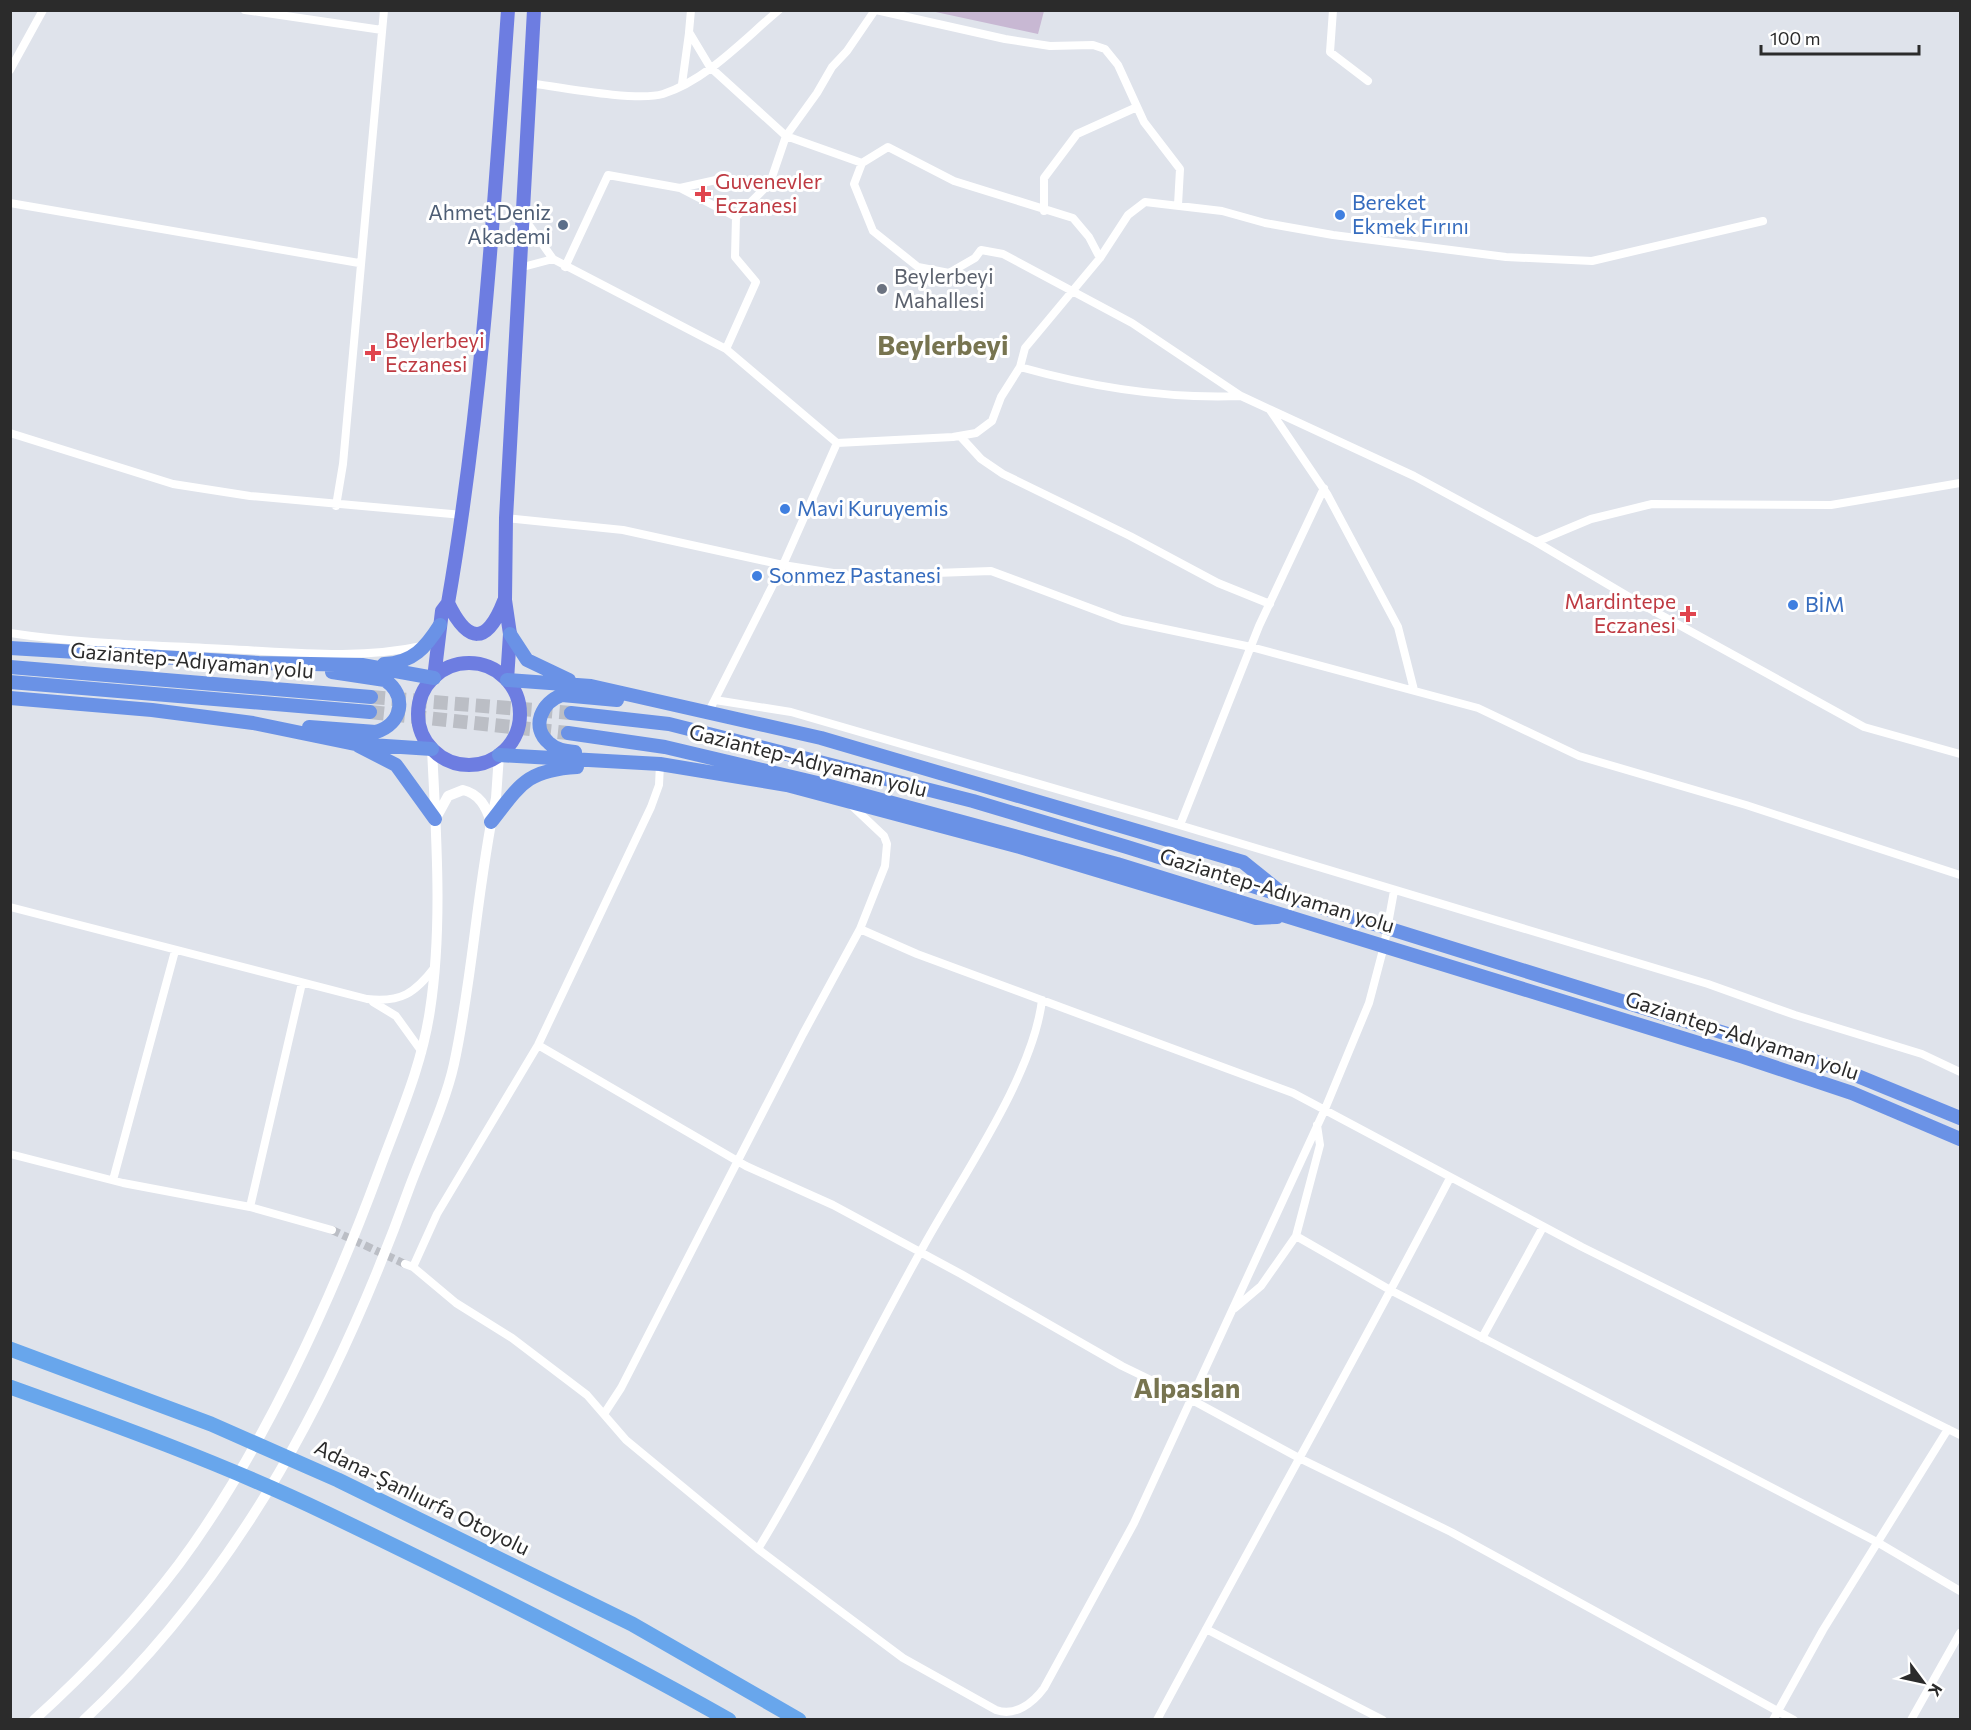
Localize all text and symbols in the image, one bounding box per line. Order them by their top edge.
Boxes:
scale bar [1761,18,1918,56]
text: 100 m [1770,27,1820,49]
place label: Guvenevler Eczanesi [715,168,822,217]
marker: Guvenevler Eczanesi [696,187,710,201]
place label: Bereket Ekmek Fırını [1352,189,1469,238]
place label: Ahmet Deniz Akademi [428,199,551,248]
marker: Bereket Ekmek Fırını [1333,208,1347,222]
marker: Ahmet Deniz Akademi [556,218,570,232]
place label: Beylerbeyi Mahallesi [894,263,994,312]
marker: Beylerbeyi Mahallesi [875,282,889,296]
place label: Beylerbeyi Eczanesi [385,327,485,376]
district label: Beylerbeyi [877,328,1009,361]
marker: Beylerbeyi Eczanesi [366,346,380,360]
place label: Mavi Kuruyemis [797,495,948,520]
marker: Mavi Kuruyemis [778,502,792,516]
place label: Sonmez Pastanesi [769,562,941,587]
marker: Sonmez Pastanesi [750,569,764,583]
place label: Mardintepe Eczanesi [1565,588,1676,637]
place label: BİM [1805,591,1845,616]
marker: BİM [1786,598,1800,612]
marker: Mardintepe Eczanesi [1681,607,1695,621]
street label: Gaziantep-Adıyaman yolu [69,636,315,683]
street label: Gaziantep-Adıyaman yolu [687,718,930,801]
street label: Gaziantep-Adıyaman yolu [1157,842,1398,937]
street label: Gaziantep-Adıyaman yolu [1622,985,1862,1084]
district label: Alpaslan [1134,1371,1240,1404]
street label: Adana-Şanlıurfa Otoyolu [311,1434,534,1560]
north arrow [1893,1652,1953,1712]
text: K [1925,1681,1947,1700]

